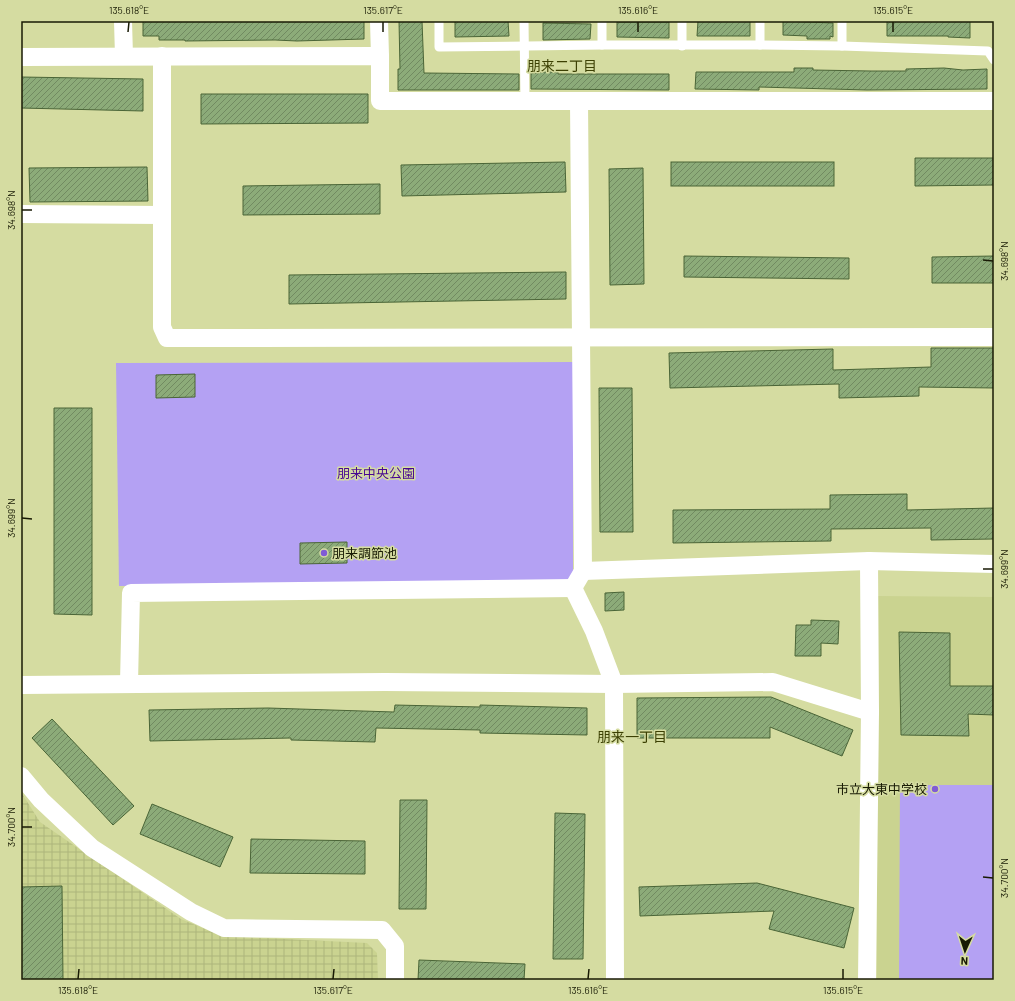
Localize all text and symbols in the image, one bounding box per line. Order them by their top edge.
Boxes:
text: 135.618°E [109,4,149,16]
text: 135.617°E [363,4,403,16]
text: 135.616°E [618,4,658,16]
text: 135.615°E [873,4,913,16]
district label: 朋来二丁目 [527,57,597,74]
text: 34.698°N [5,190,17,230]
text: 34.698°N [998,241,1010,281]
park label: 朋来中央公園 [337,465,415,481]
text: 34.699°N [5,498,17,538]
place label: 朋来調節池 [332,545,397,561]
marker: 朋来調節池 [319,548,329,558]
text: 34.699°N [998,549,1010,589]
district label: 朋来一丁目 [597,728,667,745]
place label: 市立大東中学校 [836,781,927,797]
marker: 市立大東中学校 [930,784,940,794]
text: 34.700°N [5,807,17,847]
text: 34.700°N [998,858,1010,898]
north arrow [945,931,985,971]
text: N [960,955,968,968]
text: 135.618°E [58,984,98,996]
text: 135.617°E [313,984,353,996]
text: 135.616°E [568,984,608,996]
text: 135.615°E [823,984,863,996]

